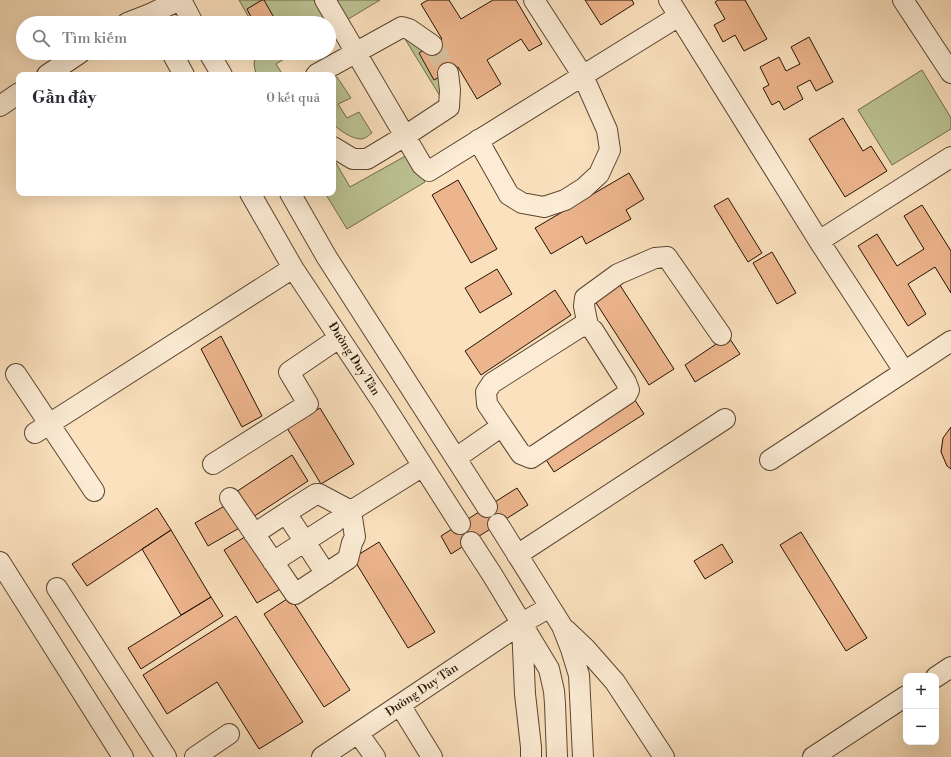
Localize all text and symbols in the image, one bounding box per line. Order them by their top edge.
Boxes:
search box [16,16,336,60]
icon: search [30,27,52,49]
text: Tìm kiếm [62,29,127,48]
text: Gần đây [32,87,96,109]
text: 0 kết quả [266,90,320,106]
street label: Đường Duy Tân [325,320,383,398]
street label: Đường Duy Tân [383,660,461,720]
map controls [903,673,939,745]
button: + [903,673,939,709]
button: − [903,709,939,745]

